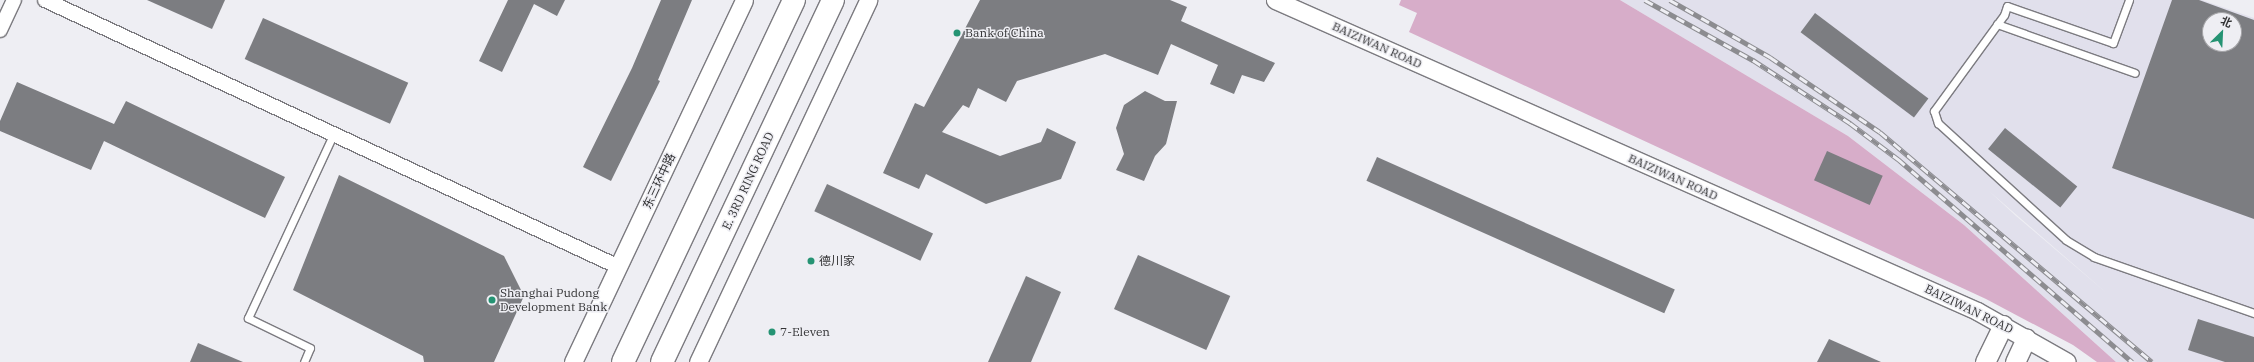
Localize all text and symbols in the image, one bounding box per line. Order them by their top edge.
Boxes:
north arrow [2202,12,2242,52]
text: 北 [2219,13,2234,31]
street label: BAIZIWAN ROAD [1330,19,1424,71]
place label: Bank of China [965,26,1044,40]
marker: Bank of China [952,28,962,38]
street label: E. 3RD RING ROAD [719,130,777,232]
street label: 东三环中路 [640,151,678,211]
street label: BAIZIWAN ROAD [1626,151,1720,203]
place label: 德川家 [819,254,855,268]
marker: 德川家 [806,256,816,266]
street label: BAIZIWAN ROAD [1922,281,2016,337]
place label: Shanghai Pudong Development Bank [500,286,607,314]
marker: Shanghai Pudong Development Bank [487,295,497,305]
place label: 7-Eleven [780,325,830,339]
marker: 7-Eleven [767,327,777,337]

